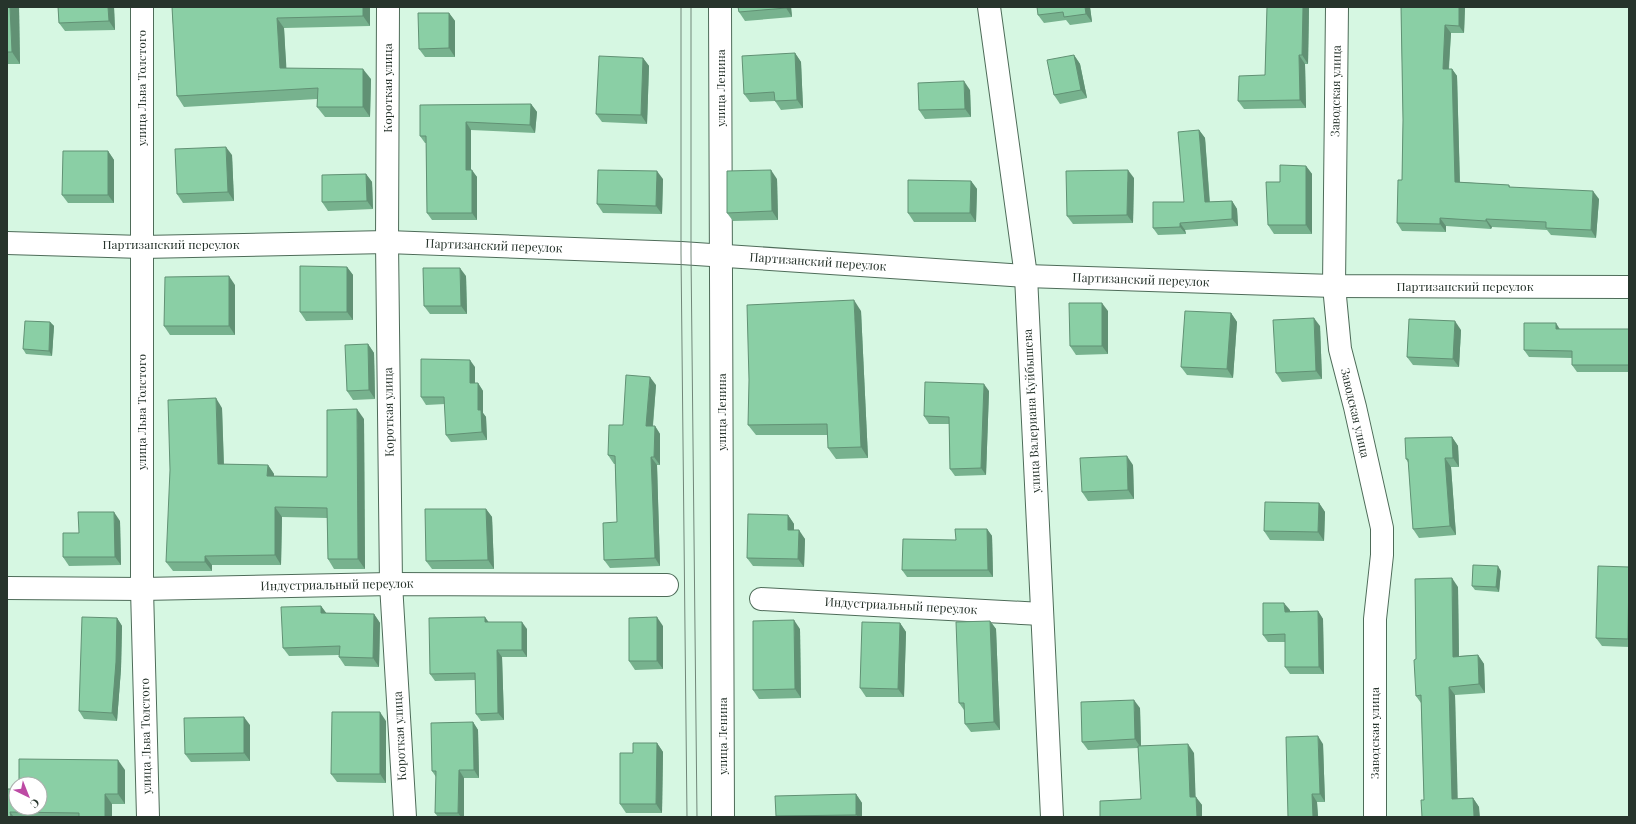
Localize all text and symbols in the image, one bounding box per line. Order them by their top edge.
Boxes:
street label: улица Льва Толстого [133,30,149,147]
street label: Короткая улица [379,43,395,133]
street label: Заводская улица [1326,45,1344,137]
street label: улица Ленина [712,49,728,128]
street label: Партизанский переулок [425,235,563,255]
street label: Партизанский переулок [102,236,240,252]
street label: Партизанский переулок [749,248,887,274]
street label: Партизанский переулок [1072,269,1210,289]
street label: Партизанский переулок [1396,278,1534,294]
street label: улица Валериана Куйбышева [1019,329,1043,494]
street label: улица Льва Толстого [133,354,149,471]
street label: Заводская улица [1338,366,1374,459]
street label: Короткая улица [379,367,397,457]
street label: улица Ленина [713,373,729,452]
street label: Индустриальный переулок [260,575,414,593]
street label: Индустриальный переулок [824,593,978,617]
street label: улица Льва Толстого [136,677,154,795]
street label: Заводская улица [1366,687,1382,779]
street label: Короткая улица [389,691,409,781]
street label: улица Ленина [714,697,730,776]
north arrow [8,776,48,816]
text: С [27,796,43,812]

